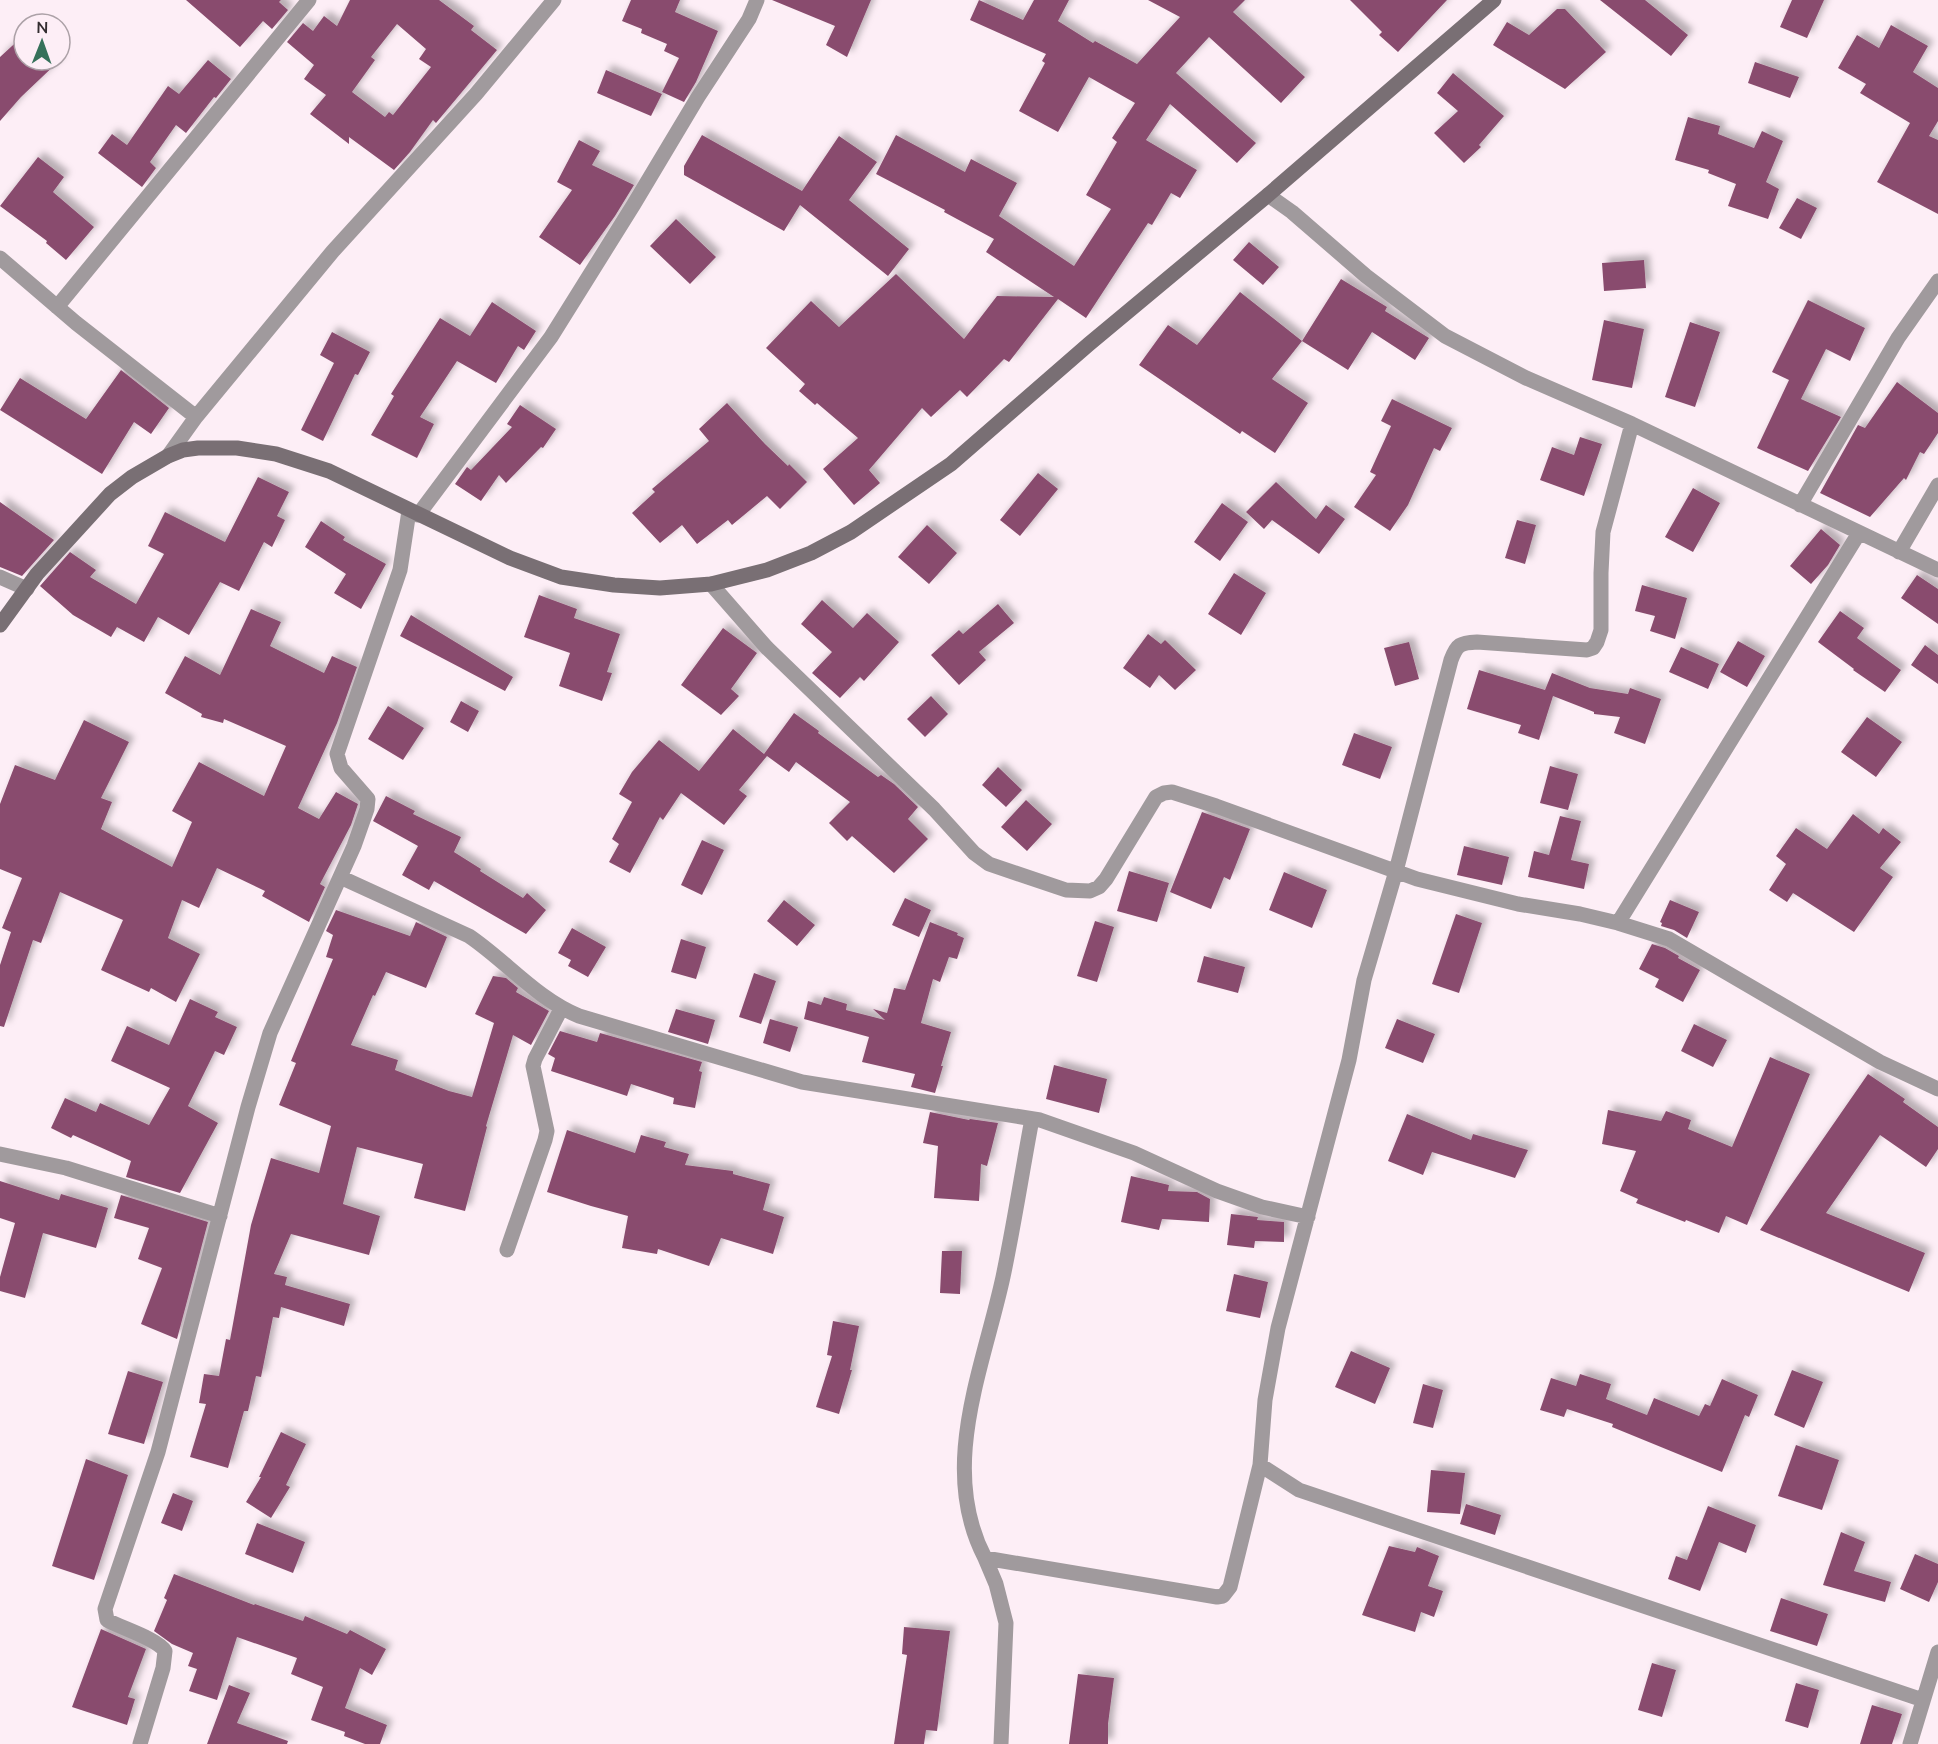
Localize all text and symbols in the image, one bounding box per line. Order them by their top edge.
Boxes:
north arrow [12,12,72,72]
text: N [36,17,48,39]

